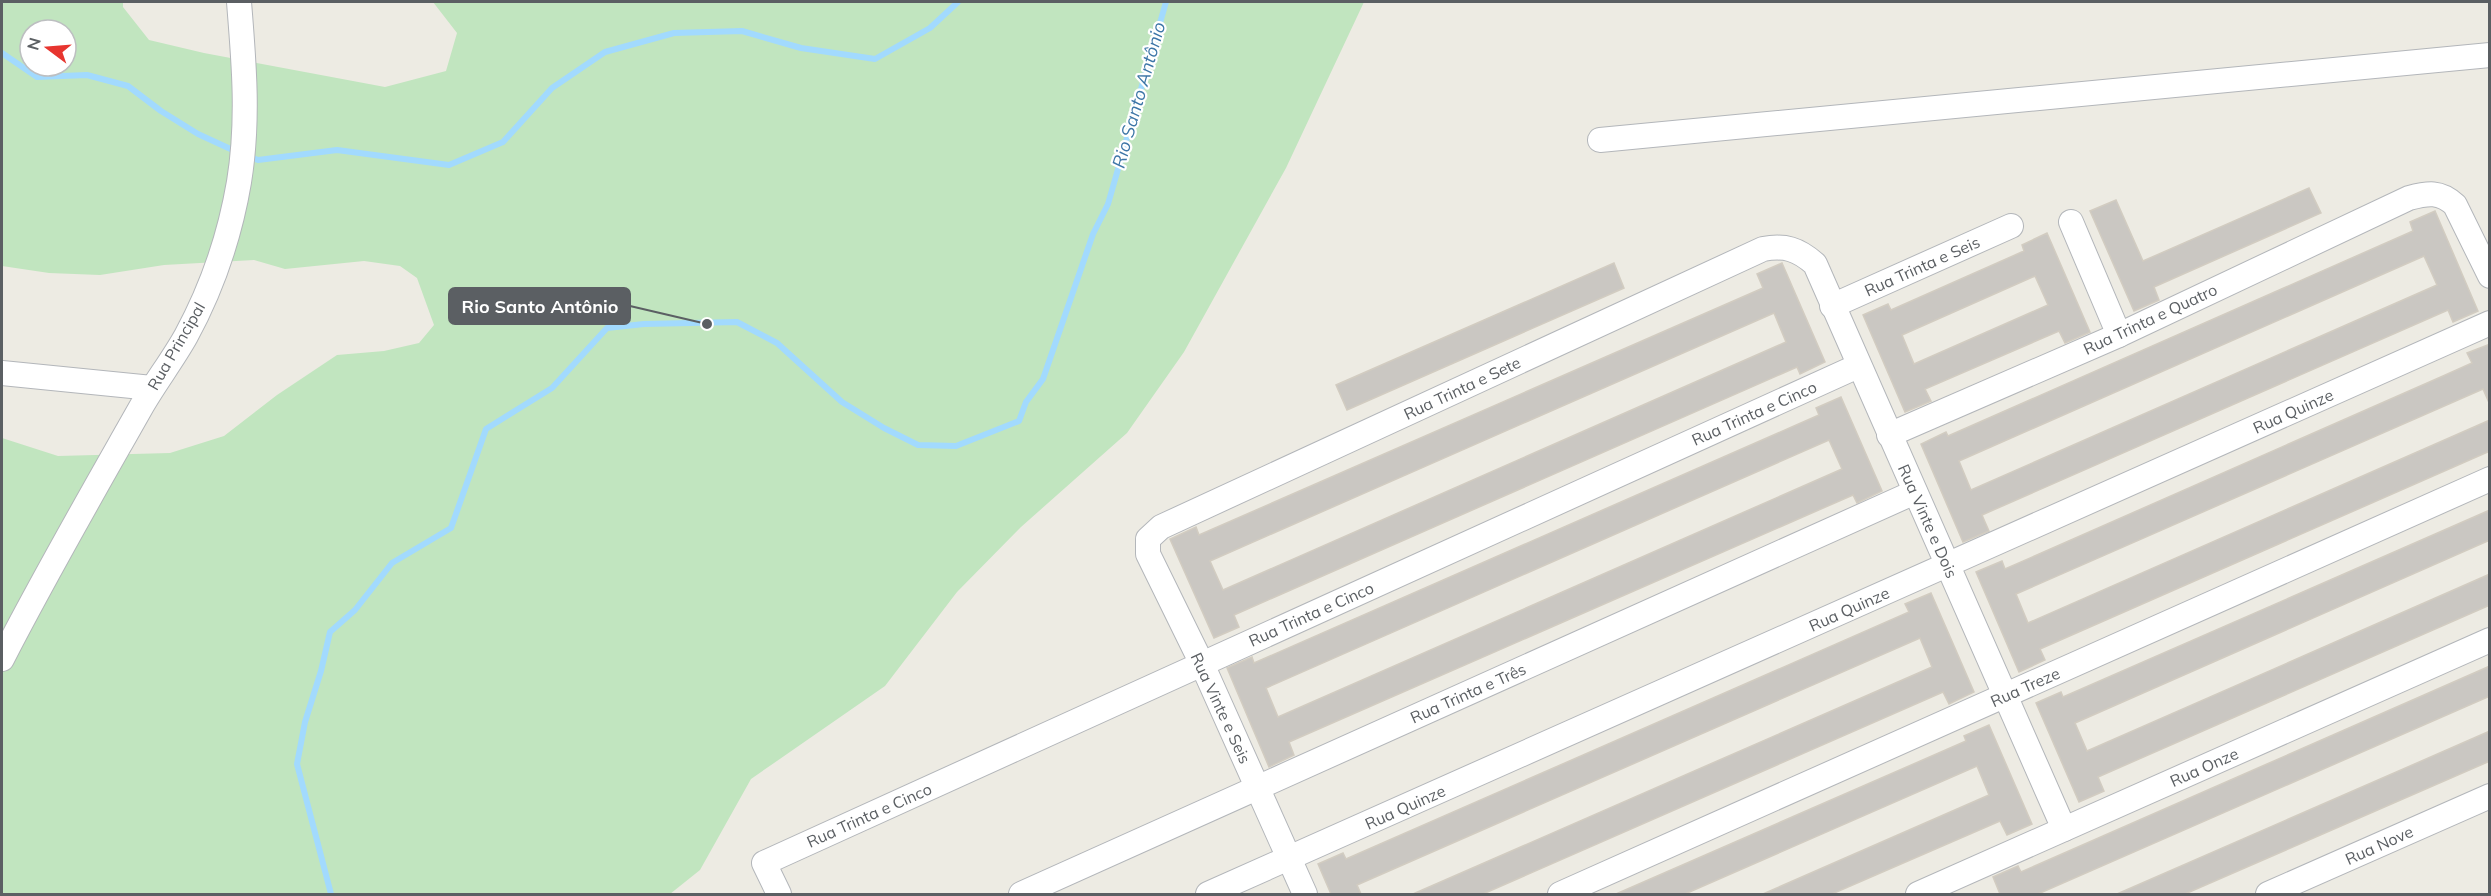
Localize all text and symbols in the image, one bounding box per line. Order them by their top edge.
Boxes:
north arrow [18,18,78,78]
water label: Rio Santo Antônio [1107,19,1170,171]
text: N [22,35,45,52]
street label: Rua Trinta e Seis [1861,232,1983,300]
street label: Rua Trinta e Quatro [2080,279,2220,359]
callout: Rio Santo Antônio [449,288,630,324]
text: Rio Santo Antônio [462,295,618,318]
street label: Rua Principal [143,299,209,393]
street label: Rua Trinta e Sete [1400,352,1524,424]
street label: Rua Trinta e Cinco [1688,376,1820,450]
street label: Rua Quinze [2250,384,2336,438]
street label: Rua Vinte e Dois [1894,461,1962,581]
street label: Rua Trinta e Cinco [1245,577,1377,651]
street label: Rua Quinze [1806,582,1892,636]
street label: Rua Vinte e Seis [1187,649,1255,767]
street label: Rua Trinta e Três [1407,659,1529,727]
street label: Rua Treze [1987,663,2063,711]
street label: Rua Onze [2167,743,2241,791]
street label: Rua Trinta e Cinco [803,778,935,852]
street label: Rua Quinze [1362,780,1448,834]
street label: Rua Nove [2342,821,2416,869]

